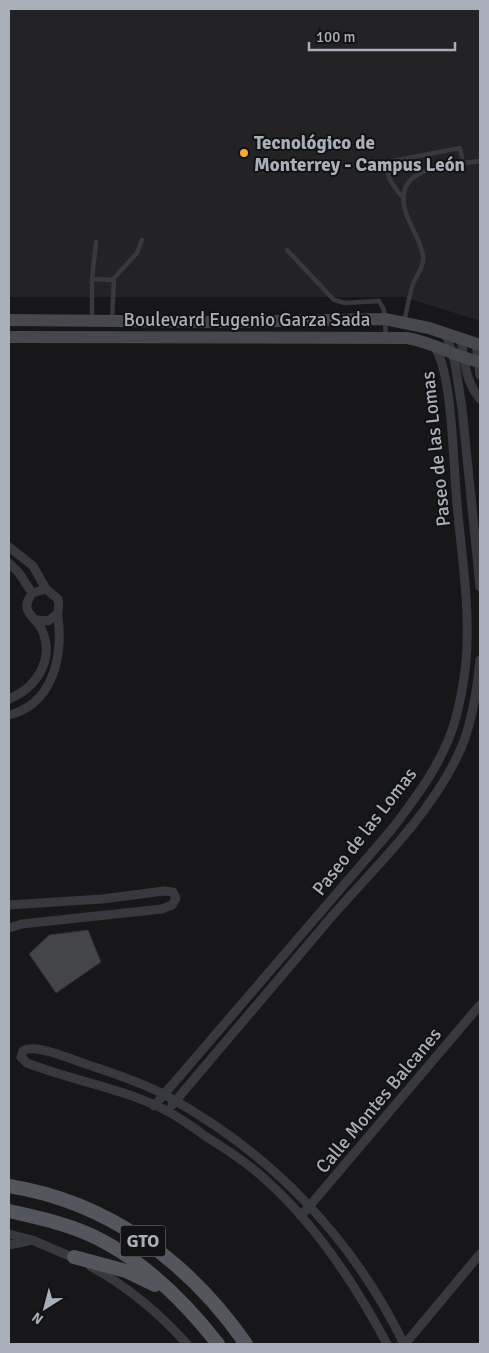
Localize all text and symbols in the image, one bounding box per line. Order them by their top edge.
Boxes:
scale bar [309,20,455,52]
text: 100 m [316,28,356,46]
place label: Tecnológico de Monterrey - Campus León [254,131,465,177]
marker: Tecnológico de Monterrey - Campus León [238,147,250,159]
street label: Boulevard Eugenio Garza Sada [124,308,370,332]
street label: Paseo de las Lomas [416,370,456,528]
street label: Paseo de las Lomas [307,763,422,900]
street label: Calle Montes Balcanes [311,1023,447,1178]
road number: GTO [120,1226,166,1256]
north arrow [20,1283,70,1333]
text: N [29,1308,47,1328]

